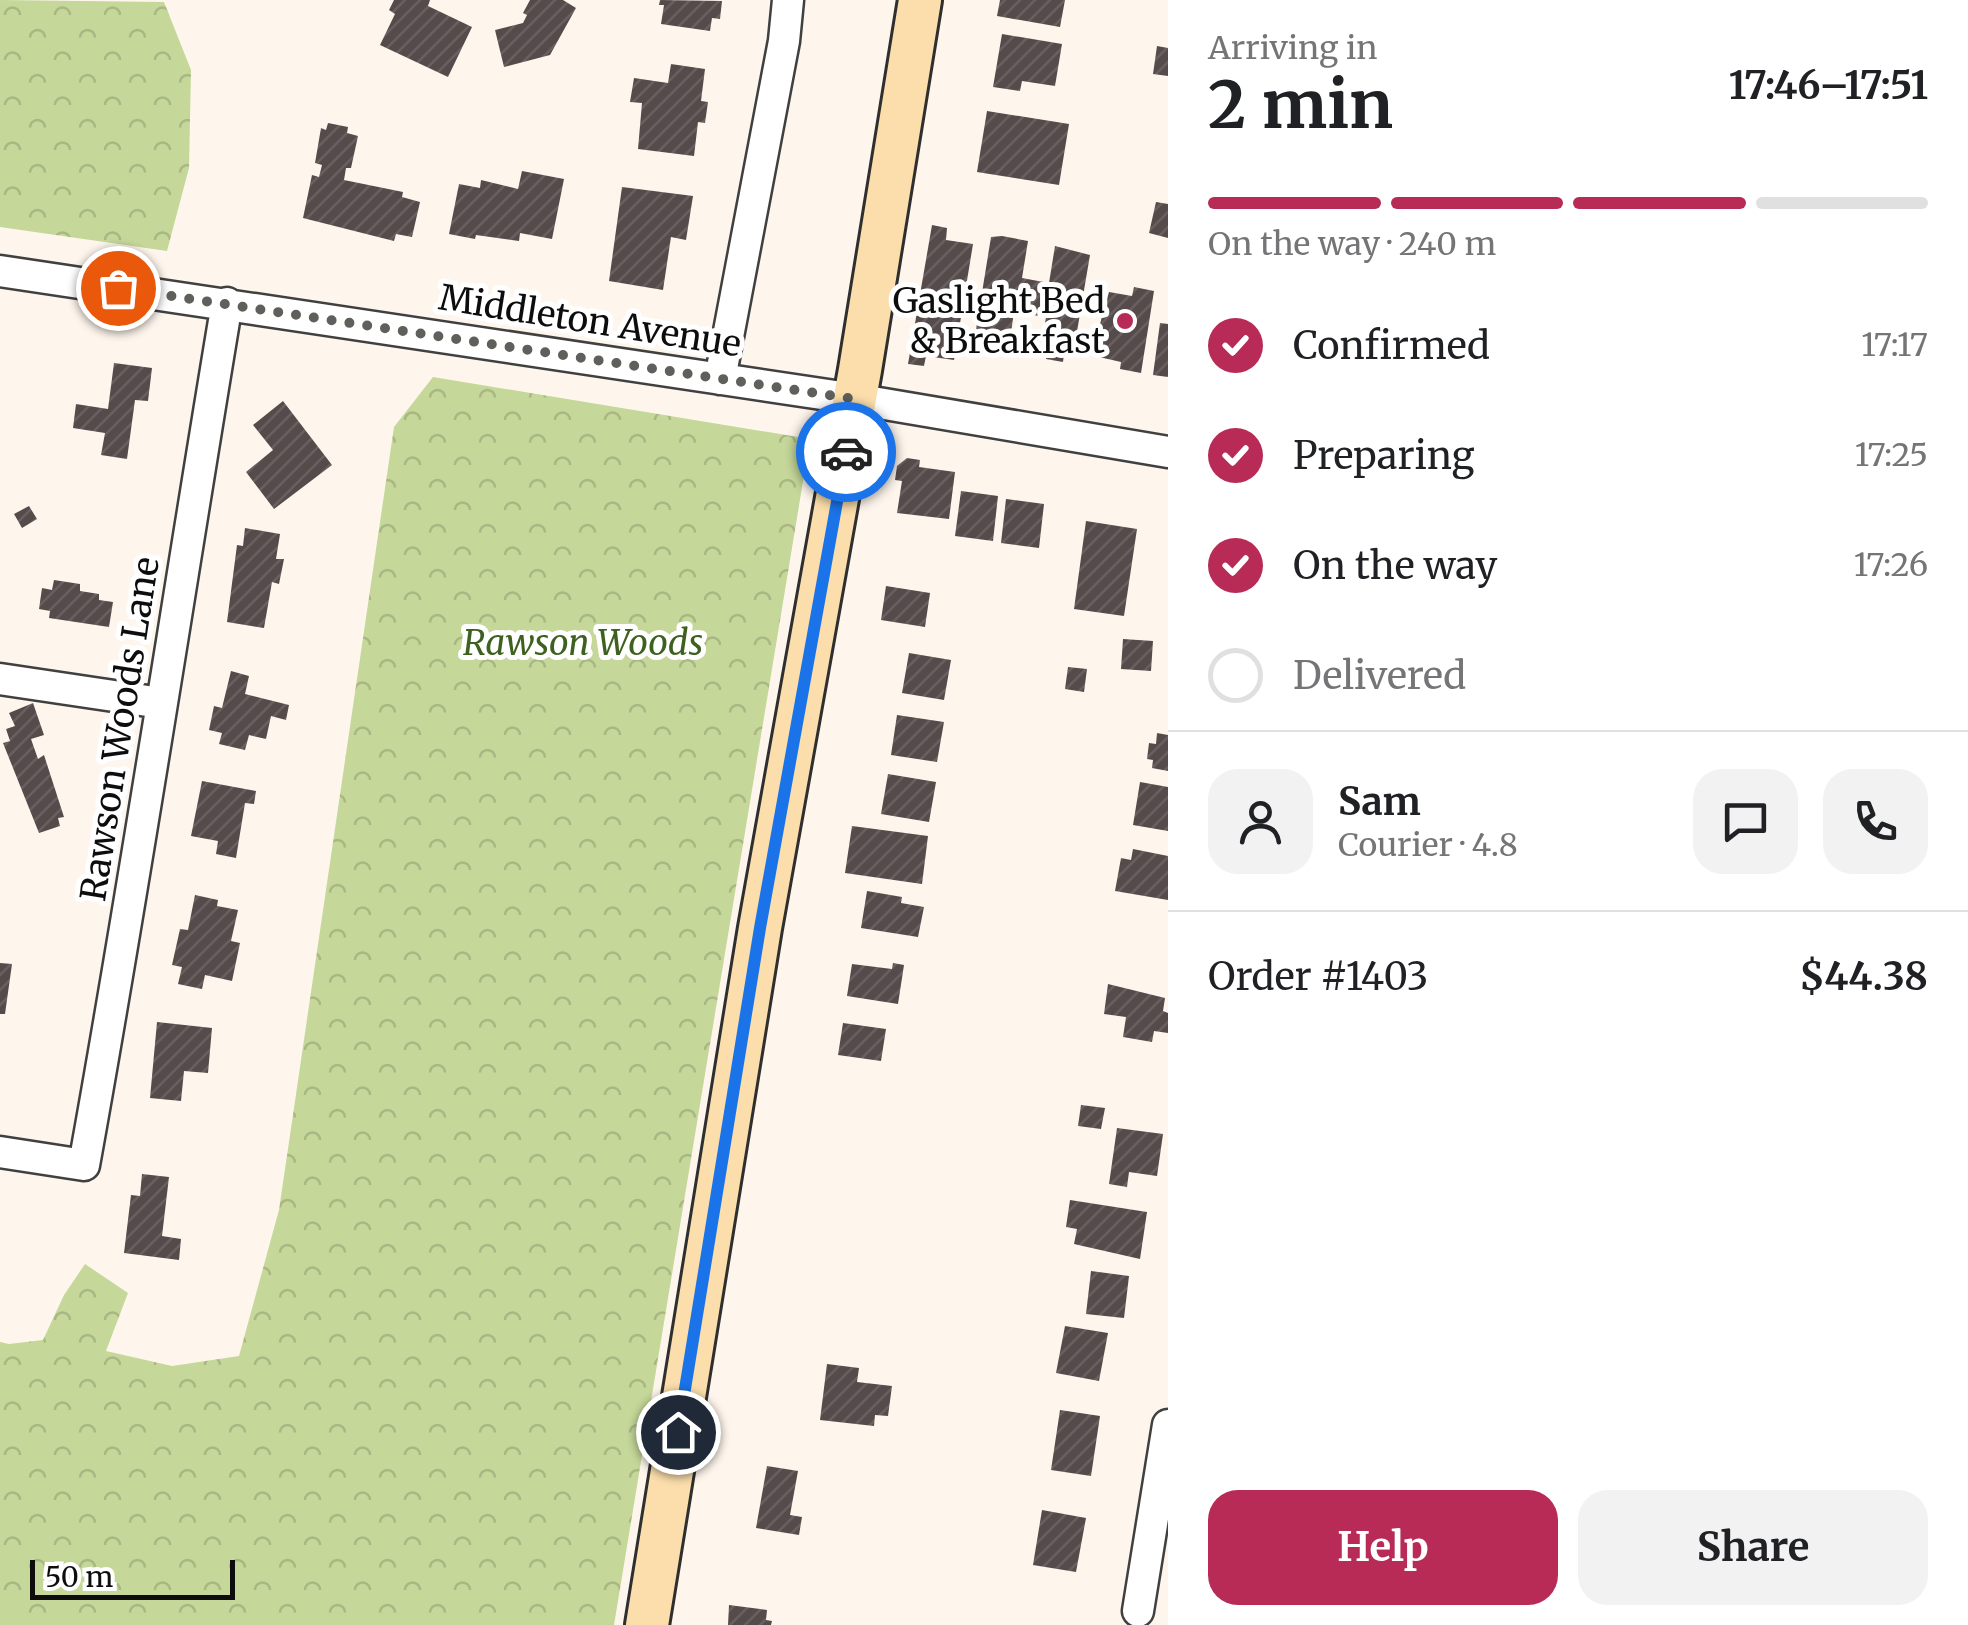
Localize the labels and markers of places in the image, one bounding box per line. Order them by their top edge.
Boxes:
pin [76,246,161,331]
place label: Gaslight Bed & Breakfast [893,279,1105,363]
marker: Gaslight Bed & Breakfast [1114,310,1136,332]
pin [636,1390,721,1475]

